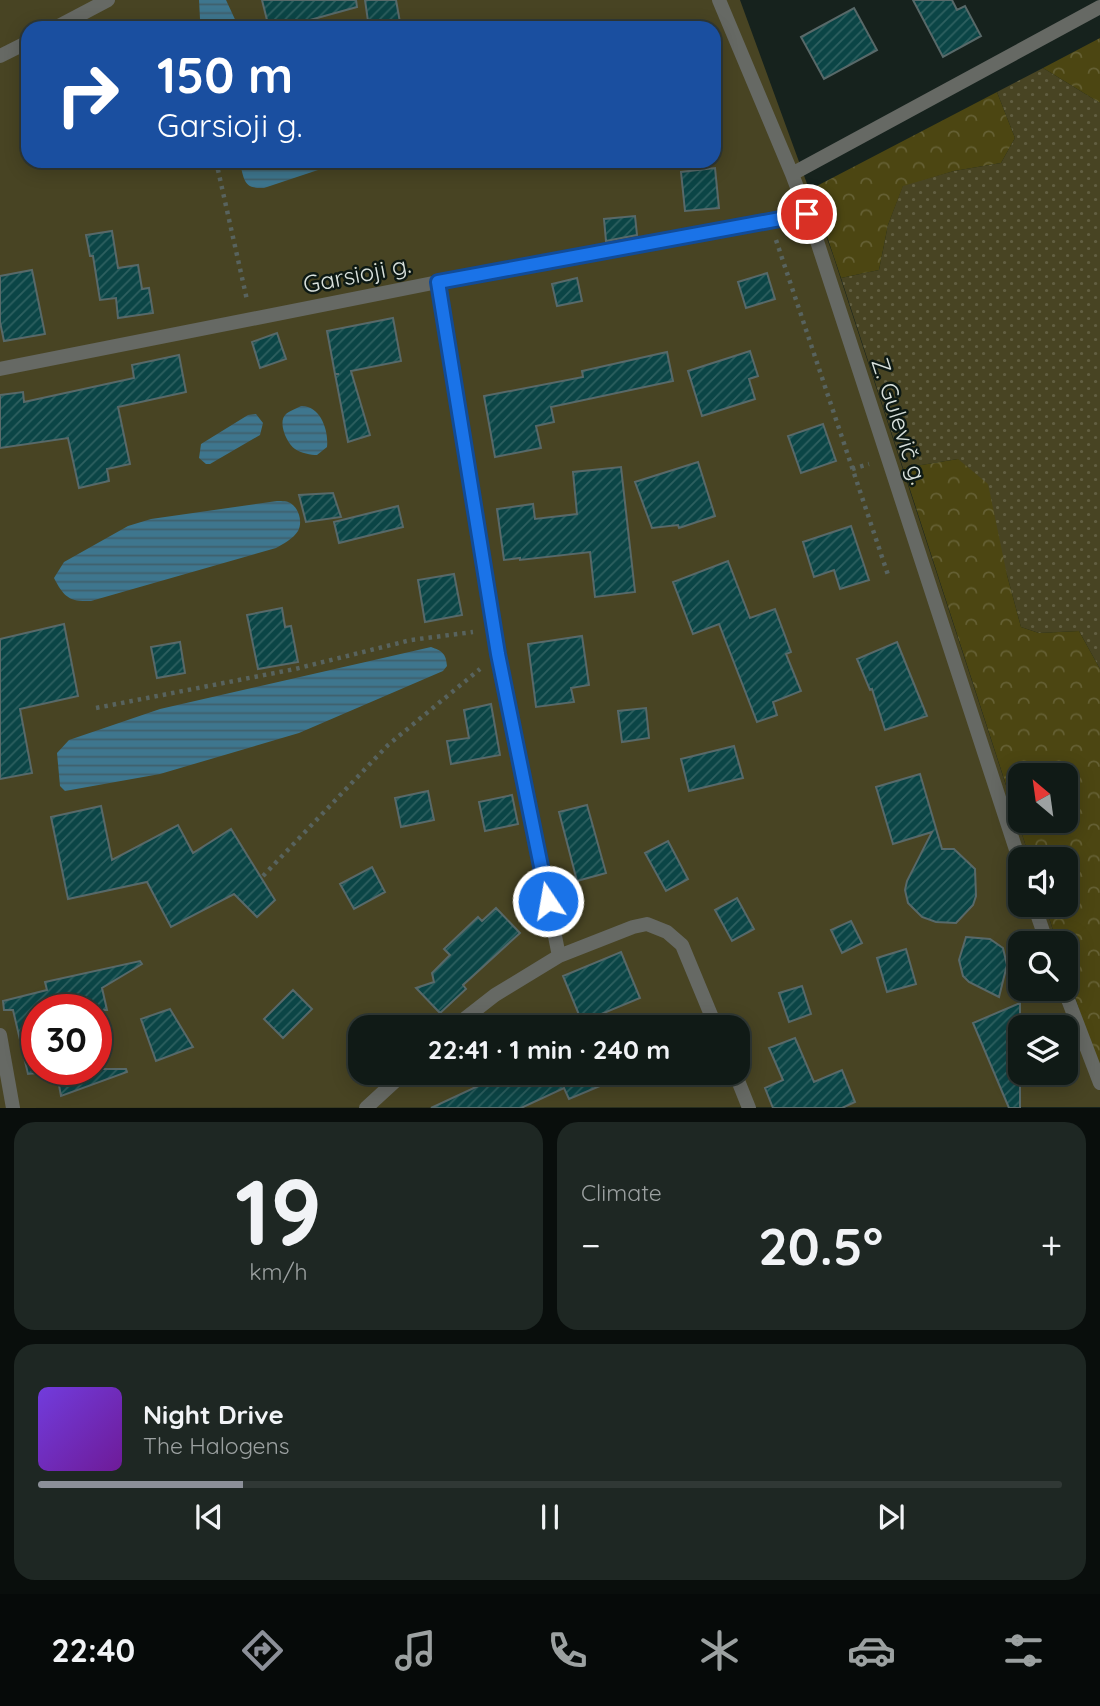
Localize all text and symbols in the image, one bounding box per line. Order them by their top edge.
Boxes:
text: 150 m [157,44,293,105]
icon: right [42,49,133,140]
text: Garsioji g. [157,105,303,145]
pin [777,184,837,244]
icon: arrive [788,195,826,233]
street label: Garsioji g. [300,249,413,299]
street label: Z. Gulevič g. [865,354,935,488]
north arrow [1008,763,1078,833]
map controls [1008,763,1078,1085]
button: sound [1008,847,1078,917]
position arrow [511,864,585,938]
button: search [1008,931,1078,1001]
speed limit sign: 30 [21,994,112,1085]
button: layers [1008,1015,1078,1085]
text: 22:41 · 1 min · 240 m [428,1033,670,1066]
text: 19 [235,1154,322,1268]
text: Climate [581,1178,662,1207]
text: 20.5° [758,1213,883,1278]
text: − [581,1221,601,1269]
text: + [1041,1221,1062,1269]
text: km/h [249,1257,308,1286]
text: Night Drive [143,1398,284,1431]
text: The Halogens [143,1431,290,1460]
icon: previous [190,1498,228,1536]
icon: pause [531,1498,569,1536]
icon: next [872,1498,910,1536]
icon: directions [238,1626,287,1675]
icon: music [391,1626,440,1675]
icon: phone [543,1626,592,1675]
icon: climate [695,1626,744,1675]
icon: car [847,1626,896,1675]
icon: filters [999,1626,1048,1675]
text: 22:40 [52,1630,135,1670]

